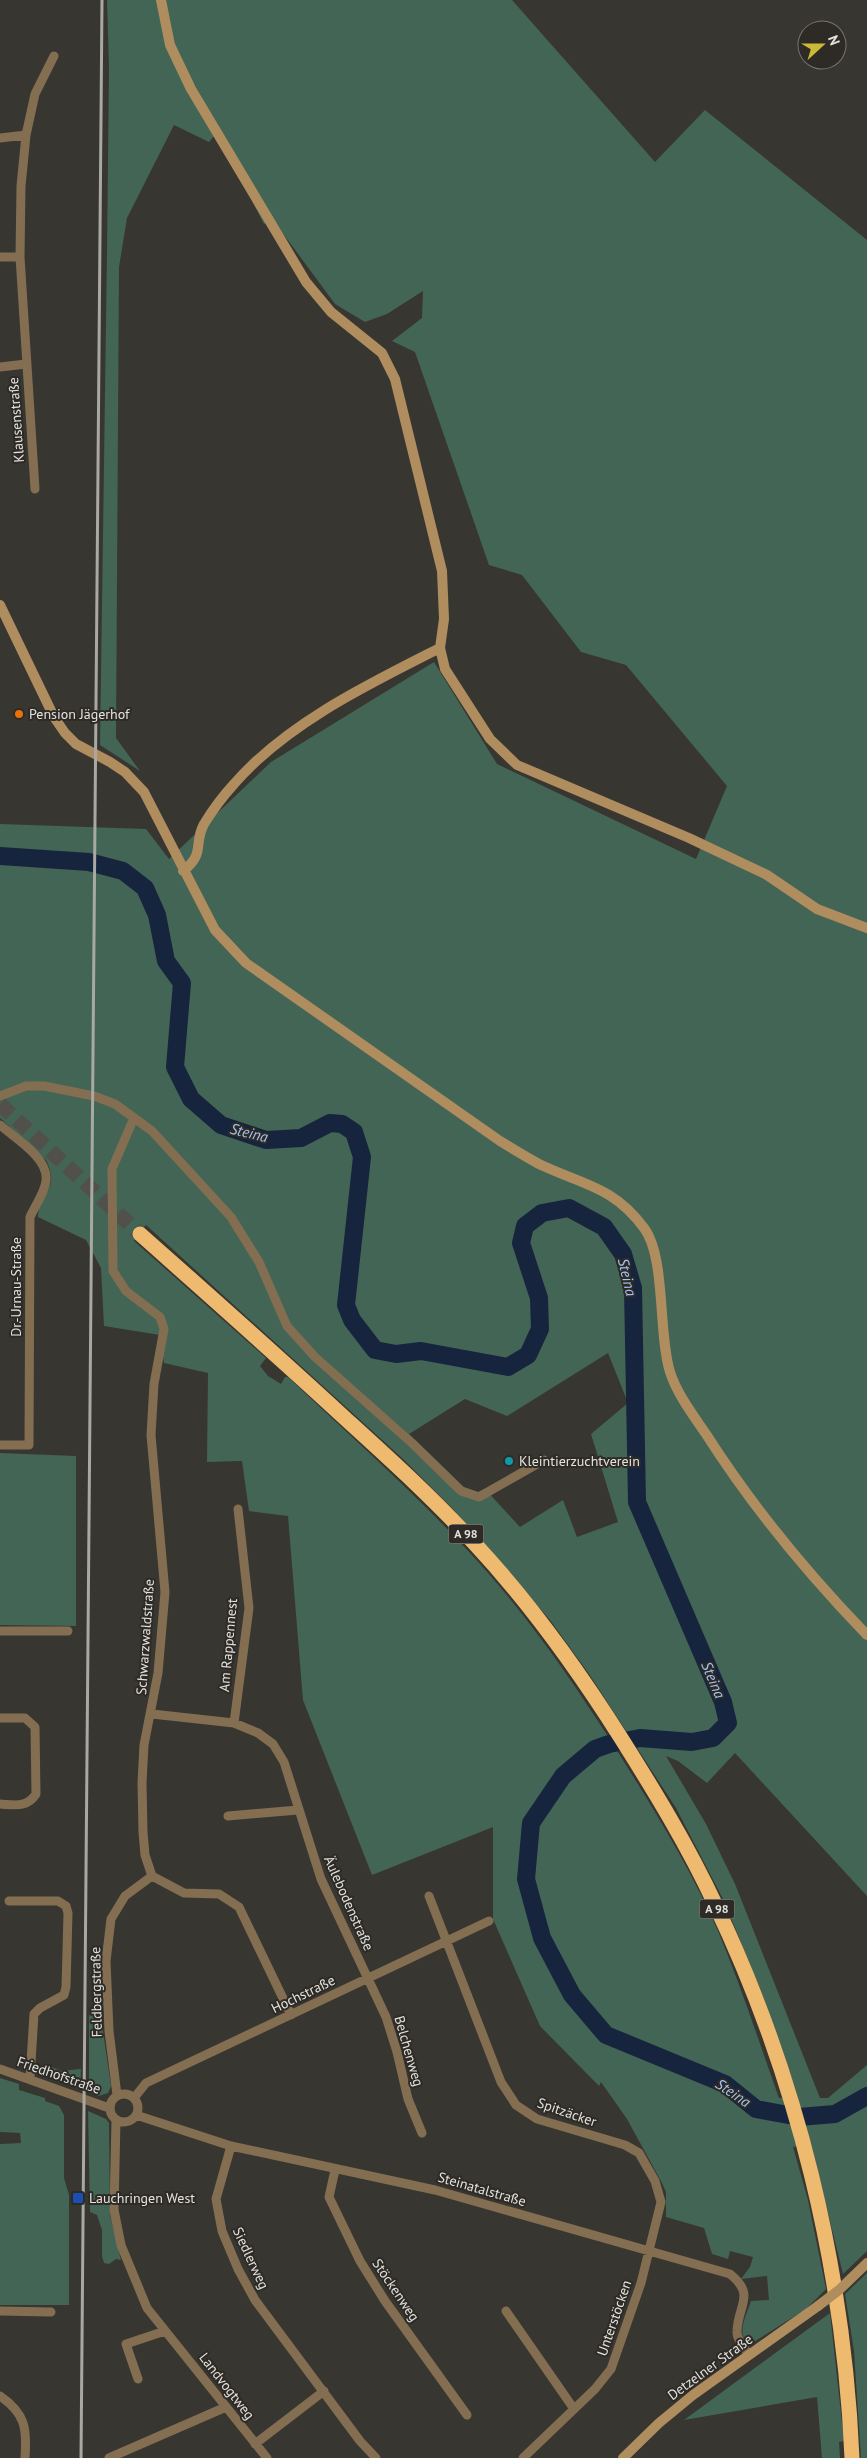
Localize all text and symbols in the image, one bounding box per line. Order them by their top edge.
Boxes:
north arrow [797,20,847,70]
text: N [824,33,844,48]
street label: Klausenstraße [4,377,28,463]
place label: Pension Jägerhof [29,705,130,723]
marker: Pension Jägerhof [13,708,25,720]
water label: Steina [228,1119,271,1147]
street label: Dr.-Urnau-Straße [7,1237,25,1337]
water label: Steina [614,1256,641,1298]
place label: Kleintierzuchtverein [519,1452,640,1470]
marker: Kleintierzuchtverein [503,1455,515,1467]
road number: A 98 [448,1525,484,1544]
street label: Schwarzwaldstraße [132,1578,158,1696]
street label: Am Rappennest [215,1597,241,1692]
water label: Steina [697,1658,730,1702]
street label: Äulebodenstraße [320,1853,378,1953]
road number: A 98 [700,1900,734,1918]
street label: Feldbergstraße [86,1947,106,2037]
street label: Hochstraße [268,1971,338,2017]
street label: Belchenweg [390,2014,428,2088]
street label: Friedhofstraße [15,2052,103,2098]
water label: Steina [712,2074,755,2112]
street label: Spitzäcker [535,2093,599,2131]
street label: Steinatalstraße [436,2168,528,2210]
place label: Lauchringen West [89,2189,195,2207]
marker: Lauchringen West [71,2191,85,2205]
street label: Siedlerweg [229,2224,273,2292]
street label: Stöckenweg [368,2255,424,2325]
street label: Unterstöcken [593,2278,635,2358]
street label: Detzelner Straße [664,2330,756,2404]
street label: Landvogtweg [195,2349,259,2423]

